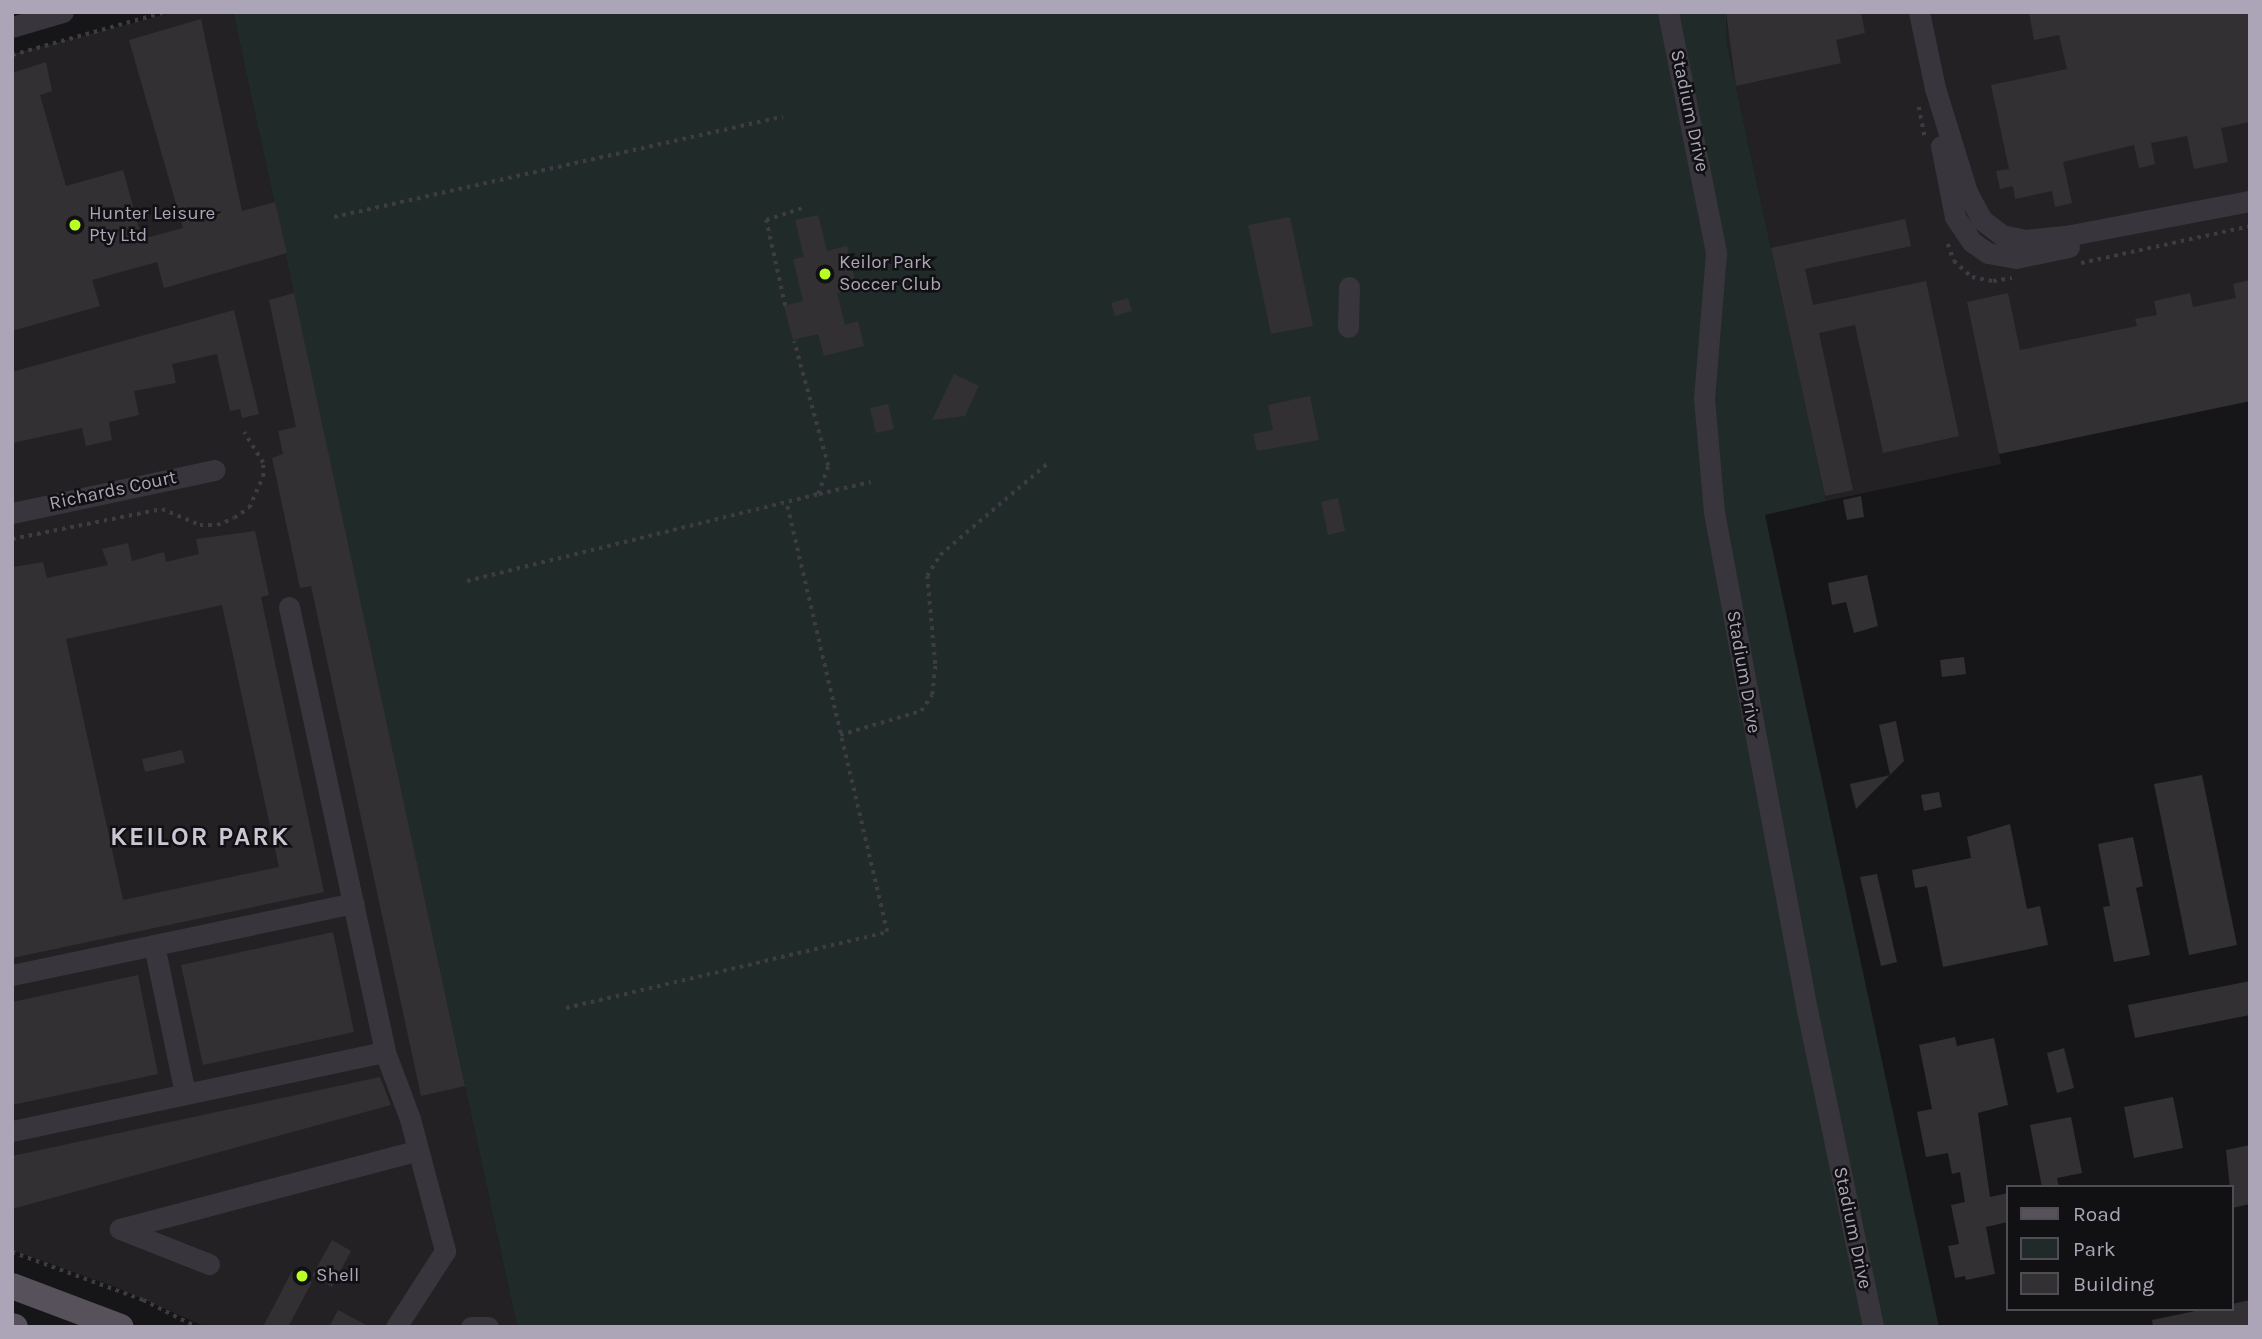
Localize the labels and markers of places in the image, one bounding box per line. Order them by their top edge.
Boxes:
place label: Hunter Leisure Pty Ltd [89,203,215,247]
marker: Hunter Leisure Pty Ltd [67,217,83,233]
place label: Keilor Park Soccer Club [839,252,941,296]
marker: Keilor Park Soccer Club [817,266,833,282]
place label: Shell [316,1265,359,1287]
marker: Shell [294,1268,310,1284]

